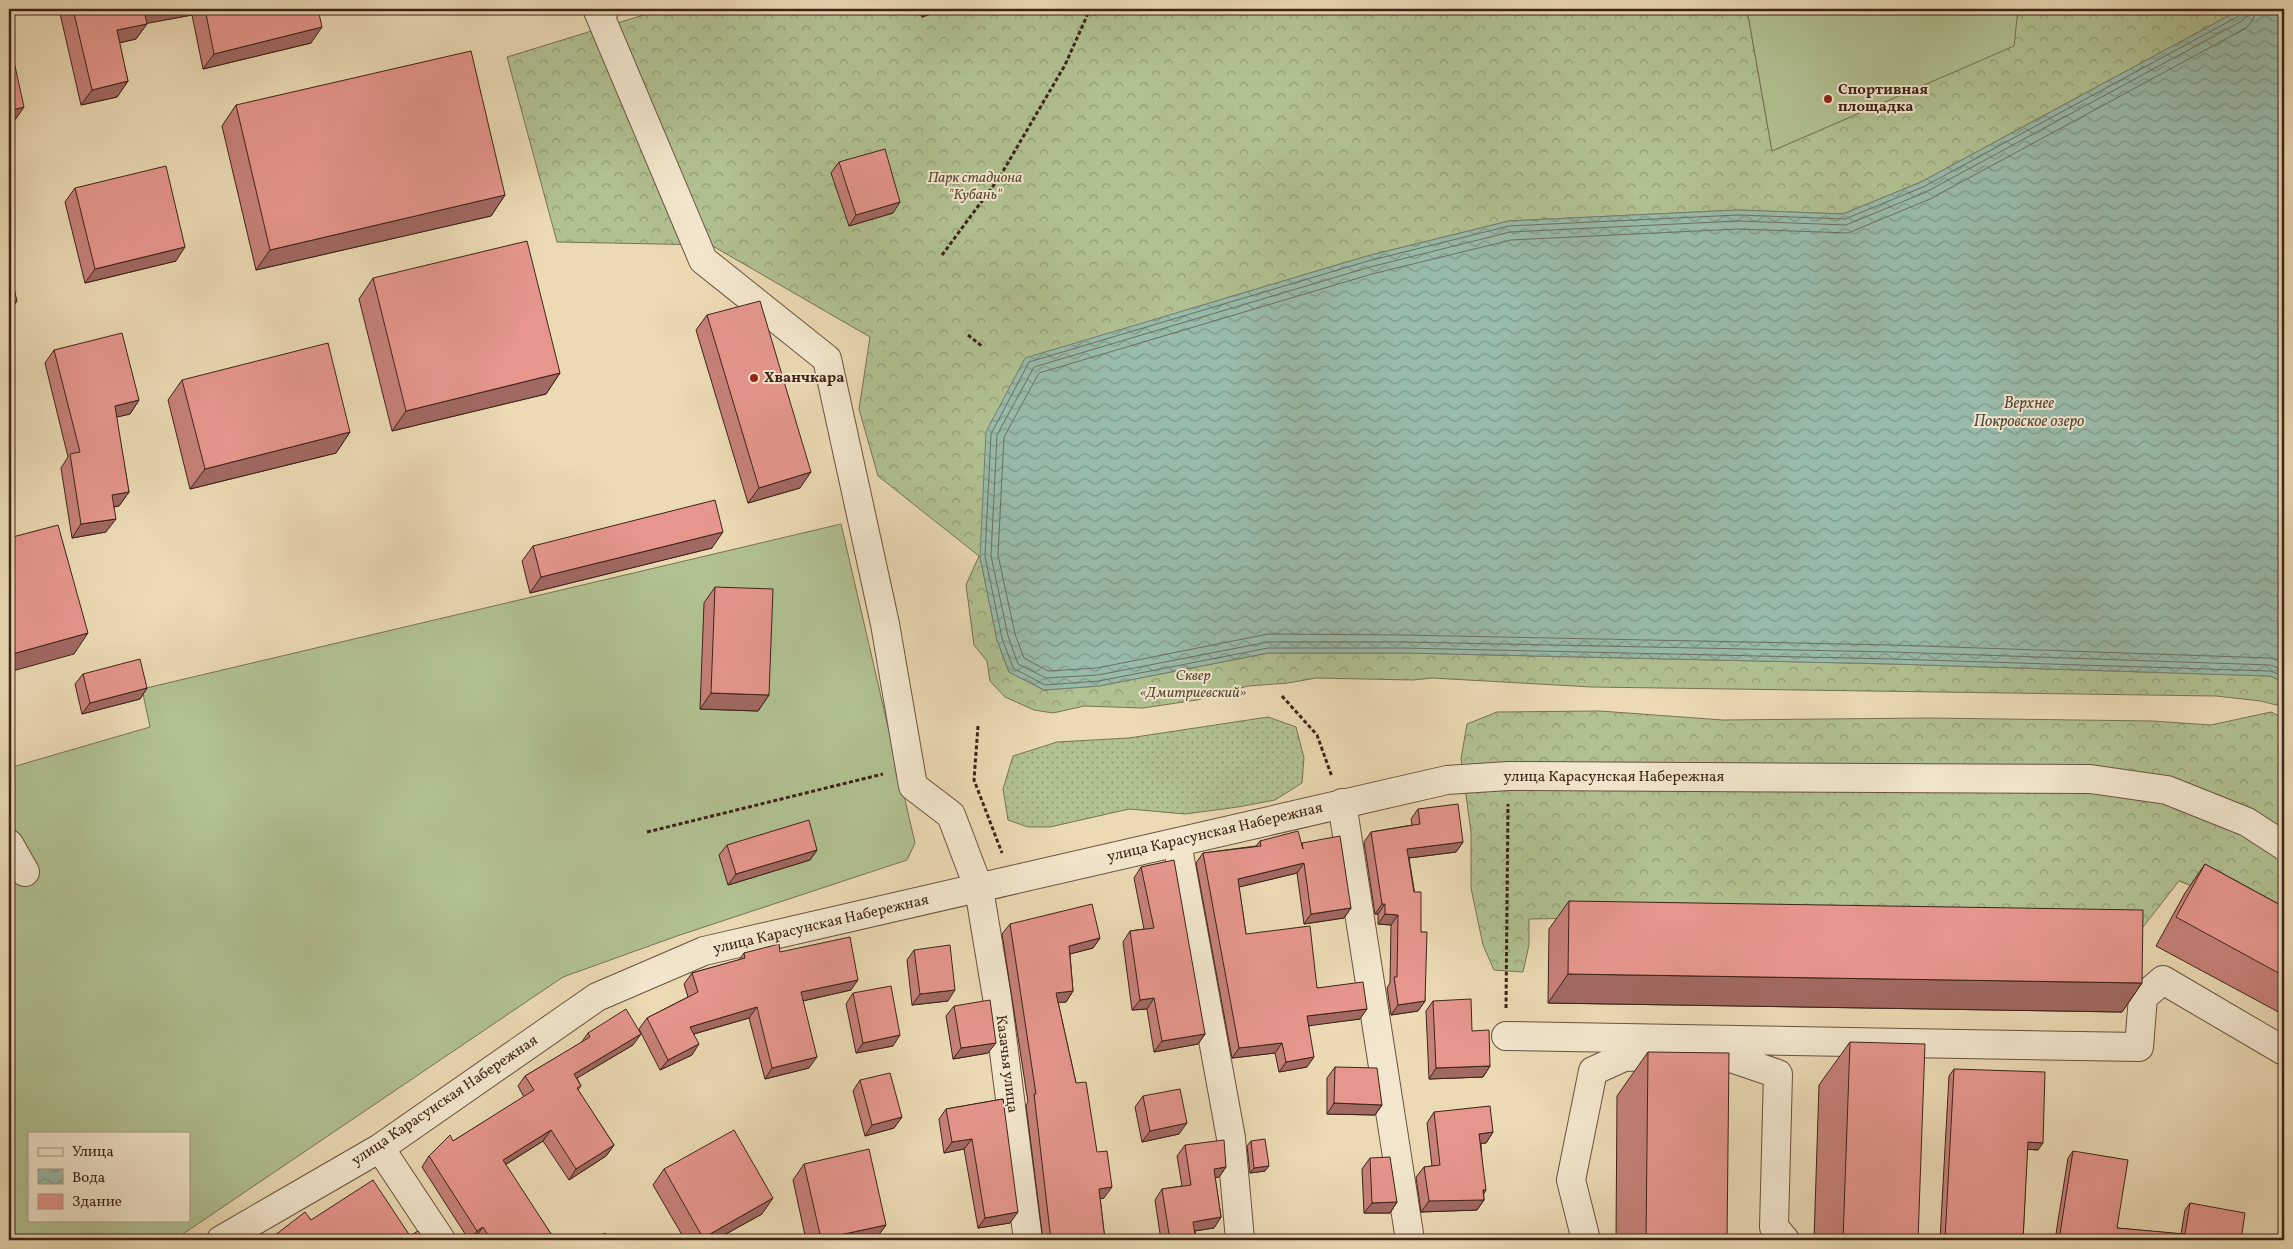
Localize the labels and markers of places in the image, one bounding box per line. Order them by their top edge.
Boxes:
place label: Спортивная площадка [1838,80,1928,118]
marker: Спортивная площадка [1822,93,1834,105]
place label: Хванчкара [764,368,845,389]
marker: Хванчкара [748,372,760,384]

